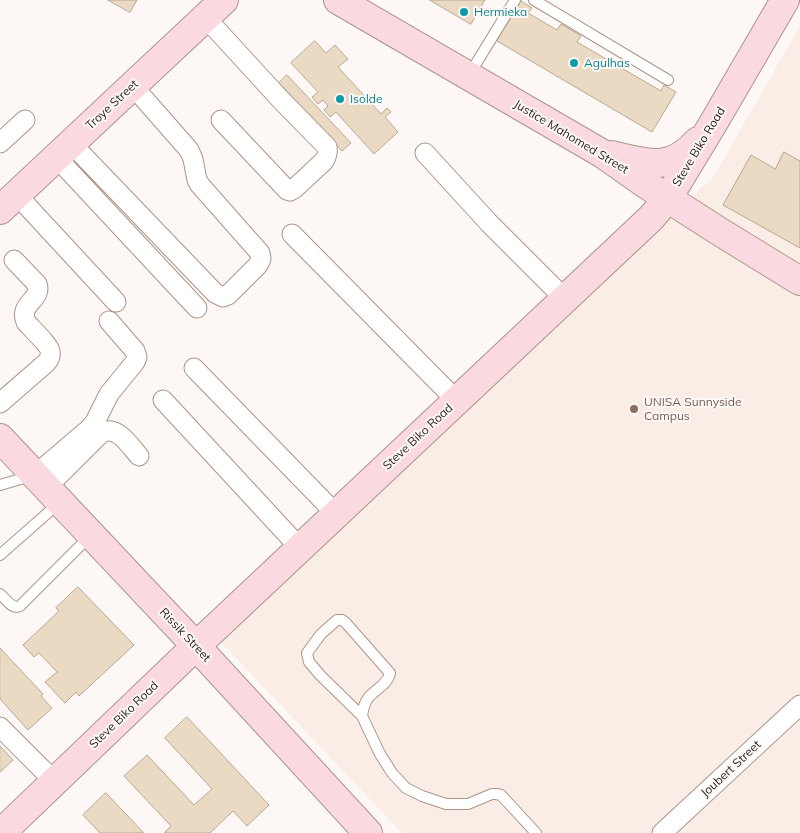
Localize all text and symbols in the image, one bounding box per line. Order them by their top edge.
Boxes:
place label: Hermieka [474,5,527,19]
marker: Hermieka [458,6,470,18]
place label: Agulhas [584,56,630,70]
marker: Agulhas [568,57,580,69]
street label: Troye Street [83,77,141,133]
place label: Isolde [350,92,382,106]
marker: Isolde [334,93,346,105]
street label: Justice Mahomed Street [511,97,631,177]
street label: Steve Biko Road [670,105,728,189]
place label: UNISA Sunnyside Campus [644,395,741,423]
street label: Steve Biko Road [380,401,456,473]
marker: UNISA Sunnyside Campus [628,403,640,415]
street label: Rissik Street [156,605,214,665]
street label: Steve Biko Road [86,678,162,752]
street label: Joubert Street [698,738,764,800]

